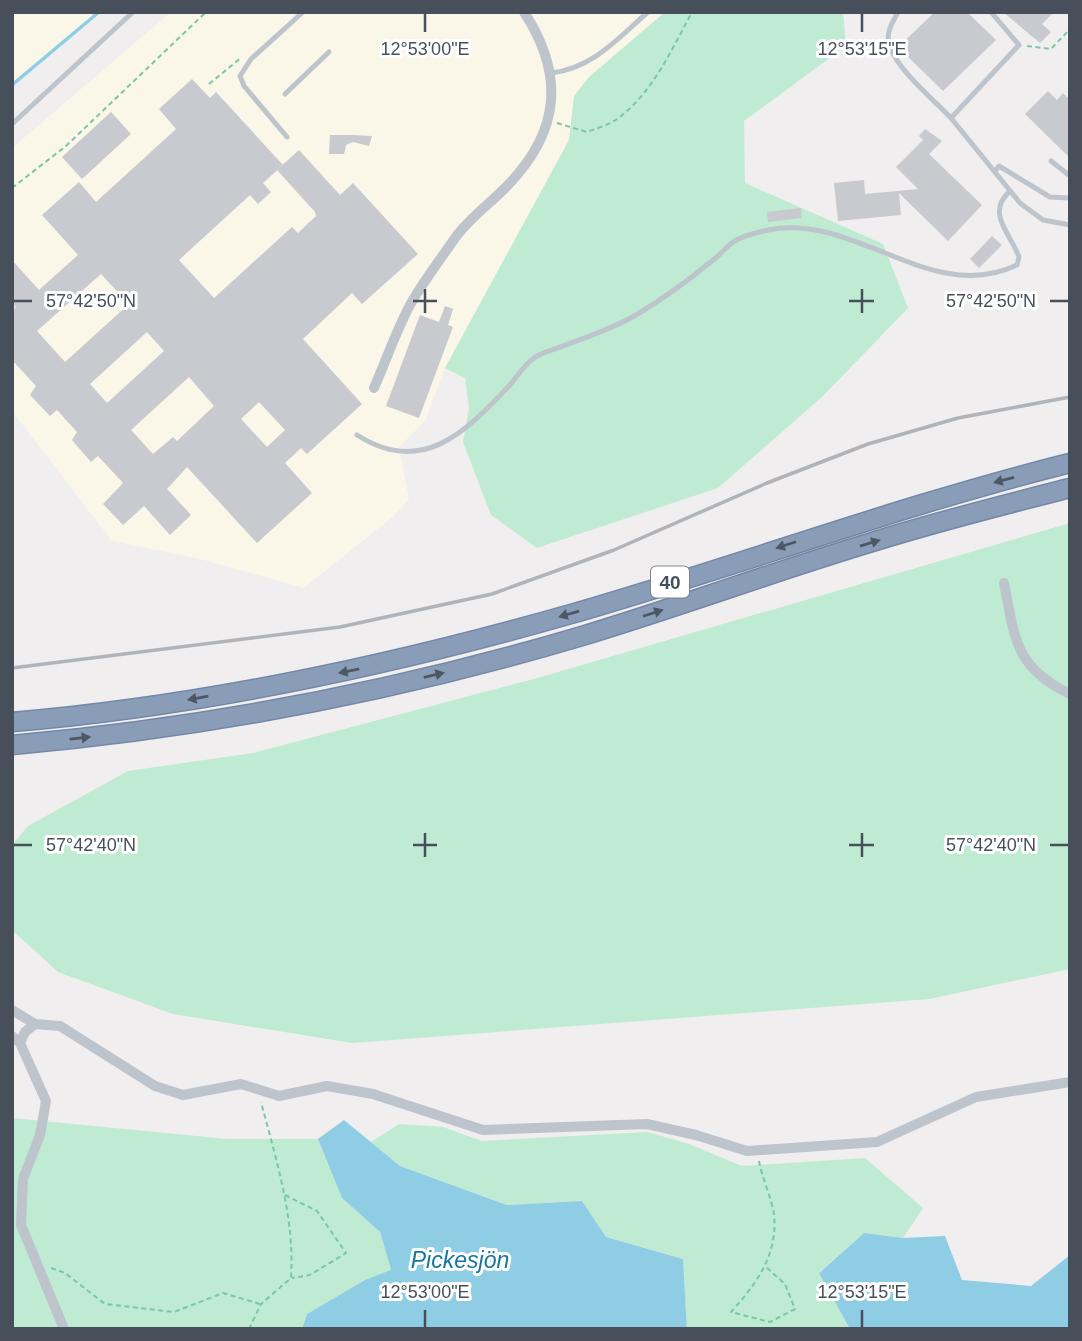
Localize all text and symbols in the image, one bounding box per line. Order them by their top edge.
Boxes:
text: 12°53'00"E [380,39,470,59]
text: 12°53'15"E [817,39,907,59]
text: 57°42'50"N [46,291,136,311]
text: 57°42'50"N [946,291,1036,311]
one-way arrow [992,475,1014,486]
one-way arrow [859,537,880,547]
one-way arrow [775,540,796,551]
road number: 40 [651,566,689,597]
one-way arrow [643,607,664,618]
one-way arrow [558,609,580,620]
one-way arrow [338,665,360,676]
one-way arrow [423,669,445,680]
one-way arrow [187,693,209,704]
one-way arrow [69,733,91,744]
text: 57°42'40"N [46,835,136,855]
text: 57°42'40"N [946,835,1036,855]
water label: Pickesjön [411,1247,509,1273]
text: 12°53'00"E [380,1282,470,1302]
text: 12°53'15"E [817,1282,907,1302]

